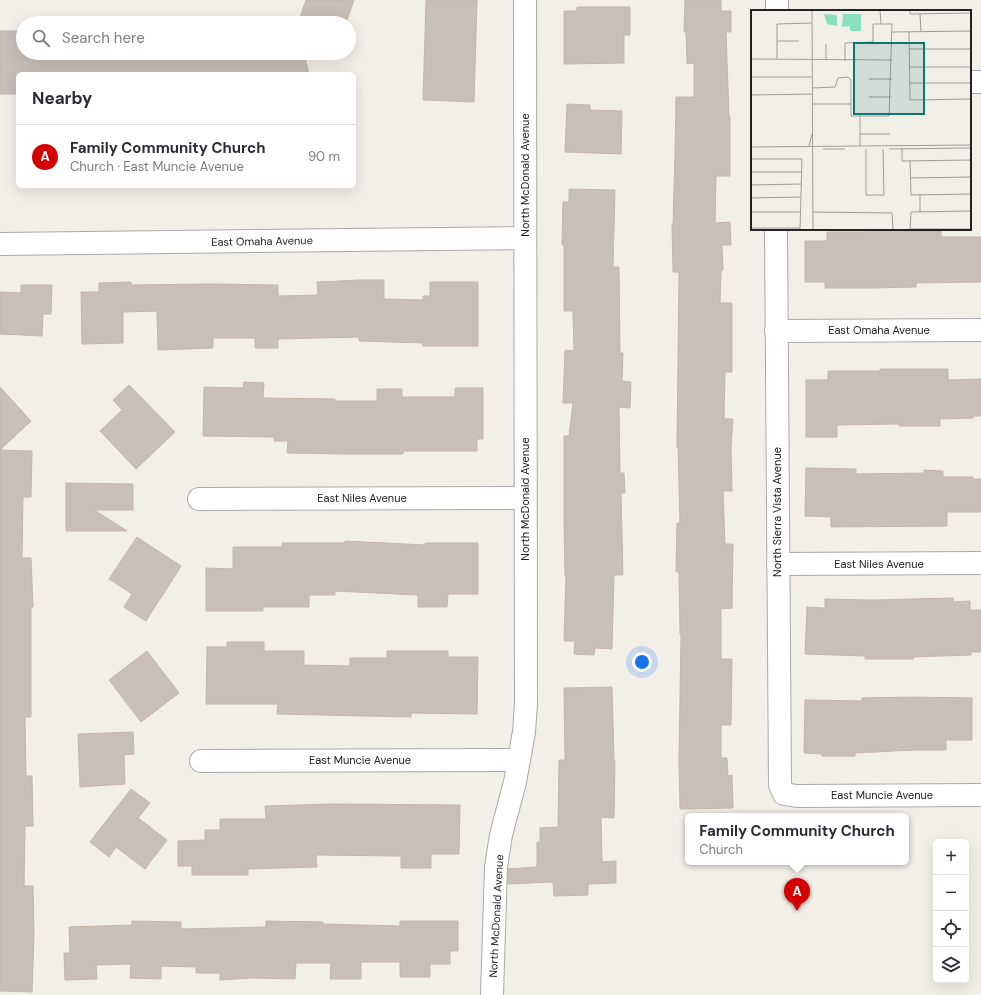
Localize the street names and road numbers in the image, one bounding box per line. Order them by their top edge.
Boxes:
street label: North McDonald Avenue [518,113,532,237]
street label: East Omaha Avenue [211,233,313,249]
street label: East Omaha Avenue [828,323,930,337]
street label: North McDonald Avenue [518,437,532,561]
street label: North Sierra Vista Avenue [770,447,784,577]
street label: East Niles Avenue [317,491,407,505]
street label: East Niles Avenue [834,557,924,571]
street label: East Muncie Avenue [309,753,411,767]
street label: East Muncie Avenue [831,788,933,802]
street label: North McDonald Avenue [486,854,506,978]

